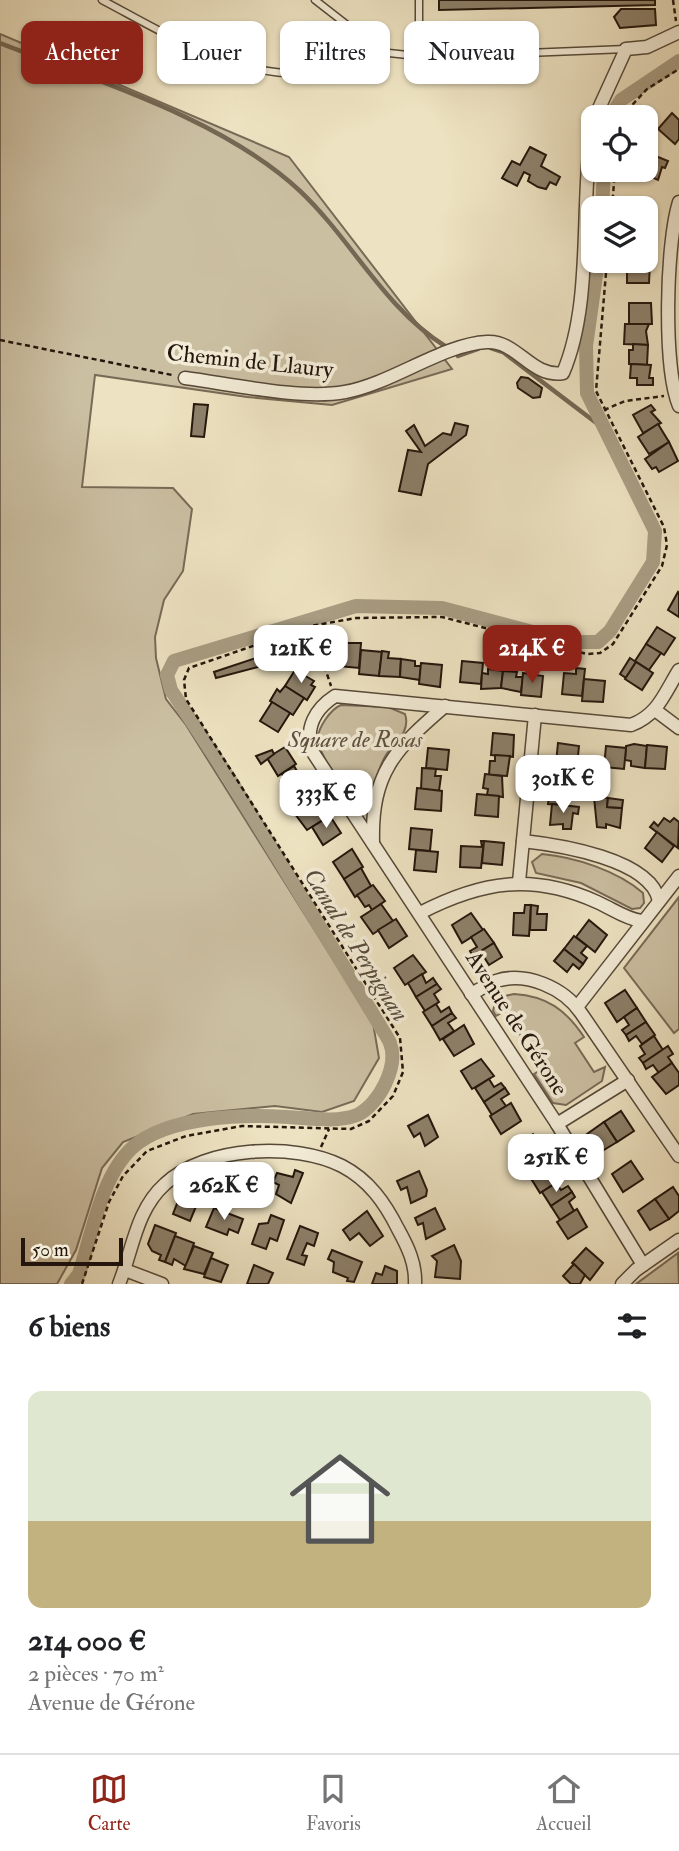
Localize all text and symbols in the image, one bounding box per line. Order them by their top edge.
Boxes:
chip: Acheter [21,21,143,84]
chip: Louer [157,21,266,84]
chip: Filtres [280,21,390,84]
chip: Nouveau [404,21,539,84]
map controls [581,105,658,273]
button: locate [581,105,658,182]
button: layers [581,196,658,273]
street label: Chemin de Llaury [165,338,336,384]
pin: 121K € [244,626,358,685]
pin: 214K € [475,626,589,685]
text: 121K € [270,633,332,662]
text: 214K € [499,633,565,662]
park label: Square de Rosas [287,725,423,754]
pin: 301K € [506,756,620,815]
text: 301K € [531,763,595,792]
pin: 333K € [269,770,383,830]
text: 333K € [296,778,356,807]
water label: Canal de Perpignan [297,863,415,1027]
street label: Avenue de Gérone [459,944,575,1101]
pin: 251K € [499,1134,613,1194]
text: 251K € [524,1142,588,1171]
pin: 262K € [167,1162,281,1222]
text: 262K € [189,1170,259,1199]
scale bar [21,1235,122,1267]
text: 50 m [32,1238,69,1262]
icon: filters [613,1307,651,1345]
text: 6 biens [28,1308,110,1345]
icon: home [277,1436,403,1562]
text: 214 000 € [28,1622,146,1659]
text: 2 pièces · 70 m² [28,1659,164,1688]
text: Avenue de Gérone [28,1688,195,1717]
tab: Carte [88,1770,131,1836]
tab: Favoris [306,1770,361,1836]
tab: Accueil [536,1770,591,1836]

